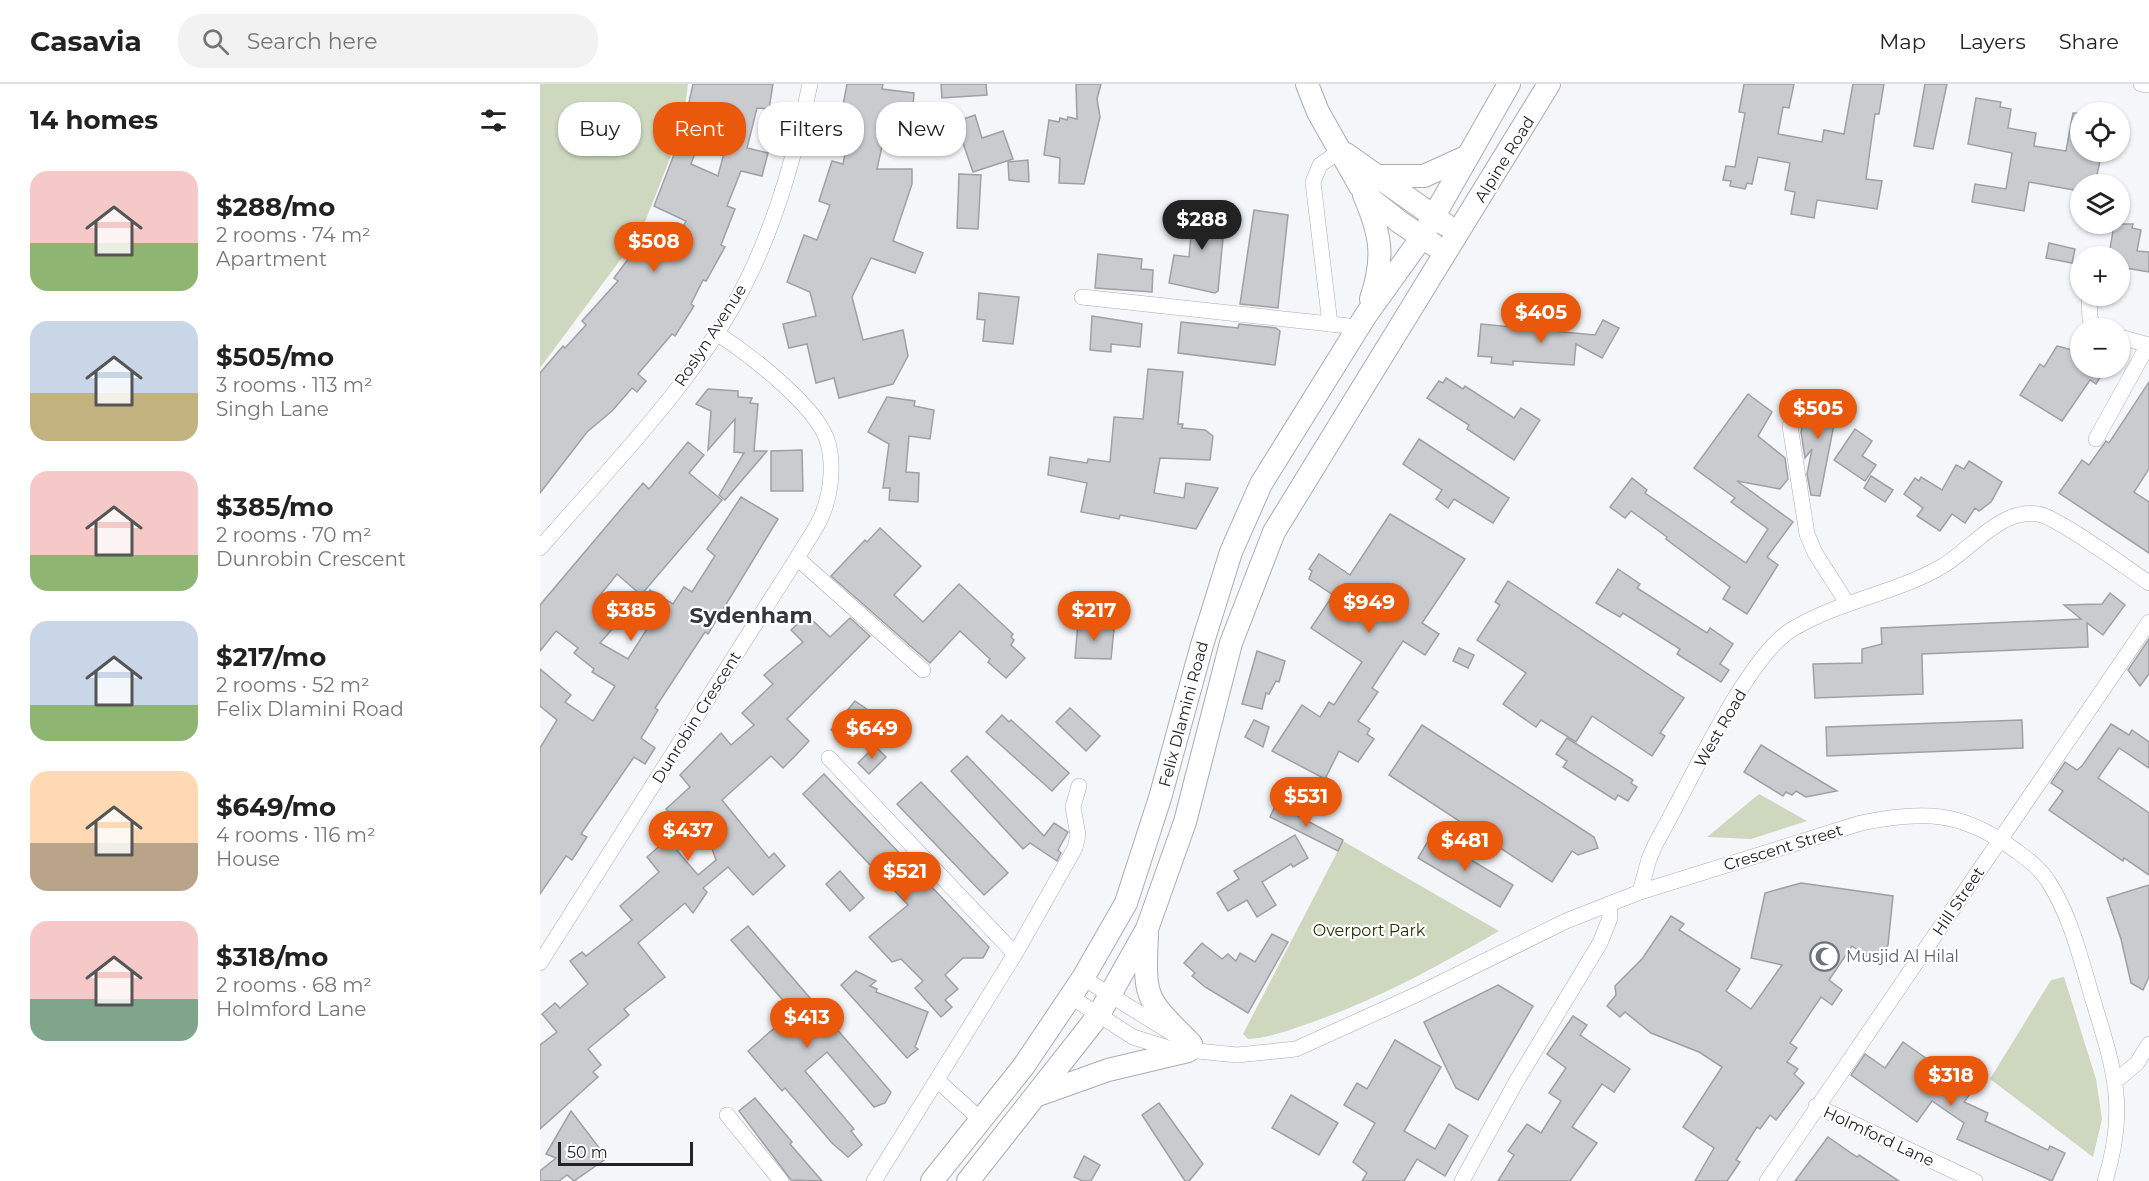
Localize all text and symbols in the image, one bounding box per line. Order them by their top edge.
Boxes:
search box [178,14,598,68]
text: Casavia [30,24,142,58]
icon: search [199,25,232,58]
text: Search here [247,28,378,55]
text: Map [1879,29,1926,54]
text: Layers [1959,29,2026,54]
text: Share [2059,29,2119,54]
chip: Buy [558,102,641,156]
chip: Rent [653,102,746,156]
chip: Filters [758,102,864,156]
chip: New [876,102,966,156]
map controls [2070,102,2130,378]
button: locate [2070,102,2130,162]
text: 14 homes [30,104,158,136]
icon: filters [477,104,510,137]
street label: Alpine Road [1471,113,1538,206]
button: layers [2070,174,2130,234]
text: $288/mo [216,191,335,223]
icon: home [78,195,150,267]
pin: $288 [1166,200,1238,251]
text: $288 [1177,207,1227,231]
pin: $508 [618,222,690,273]
text: 2 rooms · 74 m² [216,223,371,247]
text: $508 [628,229,680,253]
button: + [2070,246,2130,306]
text: Apartment [216,247,327,271]
street label: Roslyn Avenue [670,281,750,390]
pin: $405 [1505,293,1577,344]
text: $405 [1515,300,1567,324]
button: − [2070,318,2130,378]
text: $505/mo [216,341,334,373]
icon: home [78,345,150,417]
text: 3 rooms · 113 m² [216,373,373,397]
pin: $505 [1782,389,1854,440]
text: $505 [1793,396,1843,420]
text: Singh Lane [216,397,329,421]
text: $385/mo [216,491,333,523]
icon: home [78,495,150,567]
text: 2 rooms · 70 m² [216,523,372,547]
text: Dunrobin Crescent [216,547,406,571]
pin: $949 [1333,583,1405,634]
text: $949 [1343,590,1395,614]
pin: $385 [595,591,667,642]
pin: $217 [1058,591,1130,642]
text: $385 [606,598,656,622]
text: $217 [1072,598,1116,622]
district label: Sydenham [689,602,813,629]
street label: Felix Dlamini Road [1155,639,1212,789]
text: $217/mo [216,641,326,673]
icon: home [78,645,150,717]
street label: Dunrobin Crescent [648,647,745,787]
text: 2 rooms · 52 m² [216,673,370,697]
street label: West Road [1690,686,1750,771]
text: Felix Dlamini Road [216,697,404,721]
pin: $649 [836,709,908,760]
text: $649 [846,716,898,740]
pin: $531 [1270,777,1342,828]
text: $531 [1284,784,1328,808]
text: $649/mo [216,791,336,823]
icon: home [78,795,150,867]
pin: $437 [652,811,724,862]
text: $437 [663,818,713,842]
street label: Crescent Street [1721,820,1845,875]
pin: $481 [1429,821,1501,872]
text: 4 rooms · 116 m² [216,823,376,847]
text: $481 [1441,828,1489,852]
text: House [216,847,280,871]
pin: $521 [869,852,941,903]
text: $521 [883,859,927,883]
street label: Hill Street [1929,863,1989,939]
park label: Overport Park [1313,921,1426,940]
mosque icon: Musjid Al Hilal [1809,940,1841,972]
text: $318/mo [216,941,328,973]
icon: home [78,945,150,1017]
place label: Musjid Al Hilal [1846,947,1959,966]
text: 2 rooms · 68 m² [216,973,372,997]
text: Holmford Lane [216,997,366,1021]
pin: $413 [771,998,843,1049]
text: $413 [784,1005,830,1029]
pin: $318 [1915,1056,1987,1107]
text: $318 [1928,1063,1974,1087]
street label: Holmford Lane [1820,1102,1937,1170]
scale bar [558,1139,693,1166]
text: 50 m [567,1143,608,1162]

